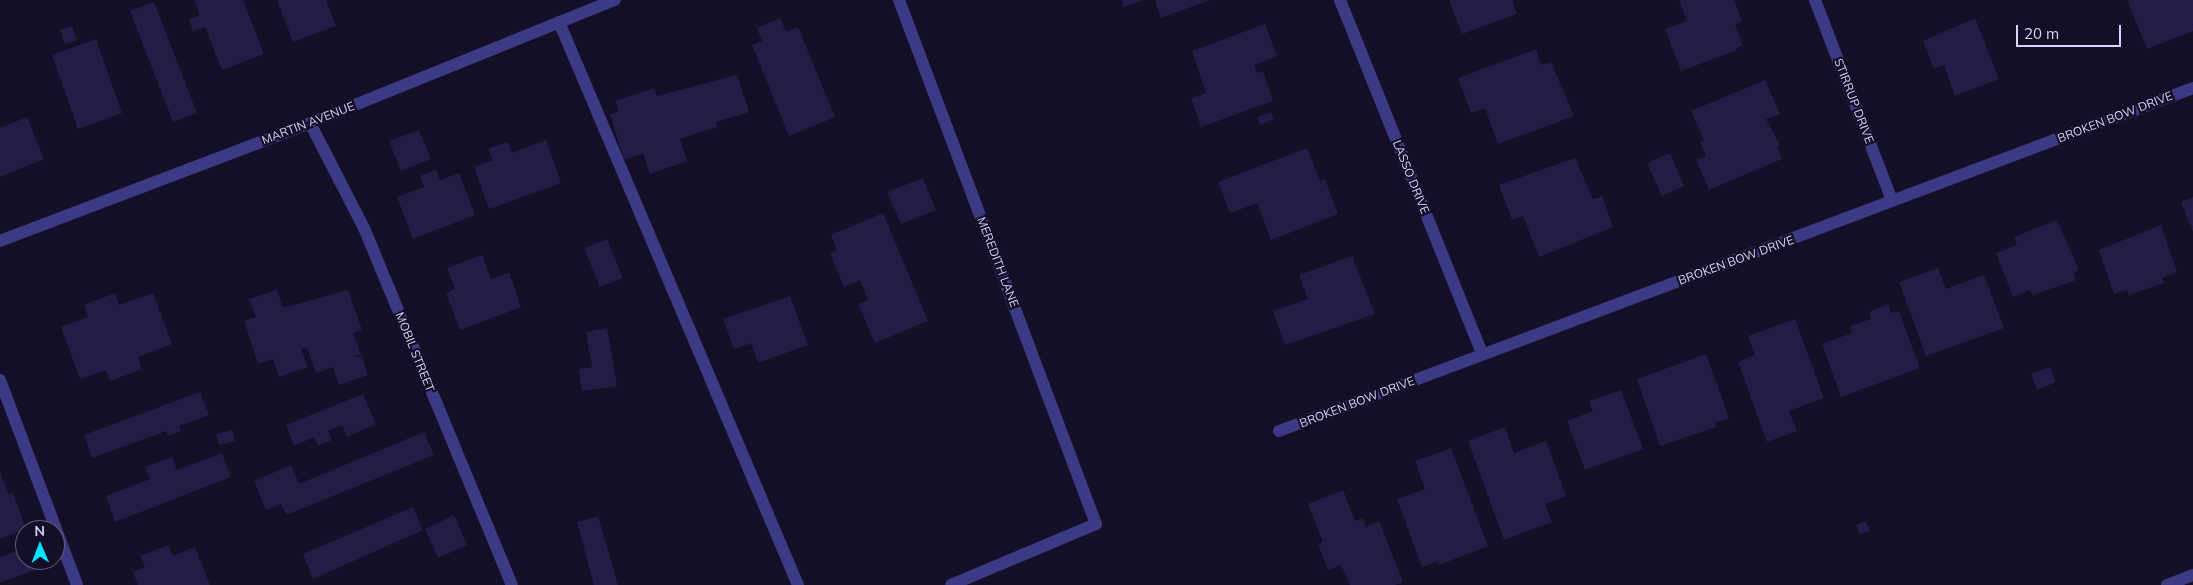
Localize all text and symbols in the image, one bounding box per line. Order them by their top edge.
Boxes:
scale bar [2018,15,2123,47]
text: 20 m [2024,24,2059,43]
street label: STIRRUP DRIVE [1831,57,1877,145]
street label: BROKEN BOW DRIVE [2055,88,2175,146]
street label: MARTIN AVENUE [260,99,356,147]
street label: LASSO DRIVE [1390,138,1432,216]
street label: MEREDITH LANE [974,215,1022,309]
street label: BROKEN BOW DRIVE [1676,232,1796,288]
street label: MOBIL STREET [392,310,438,394]
street label: BROKEN BOW DRIVE [1297,373,1417,431]
north arrow [15,520,65,570]
text: N [34,522,45,540]

